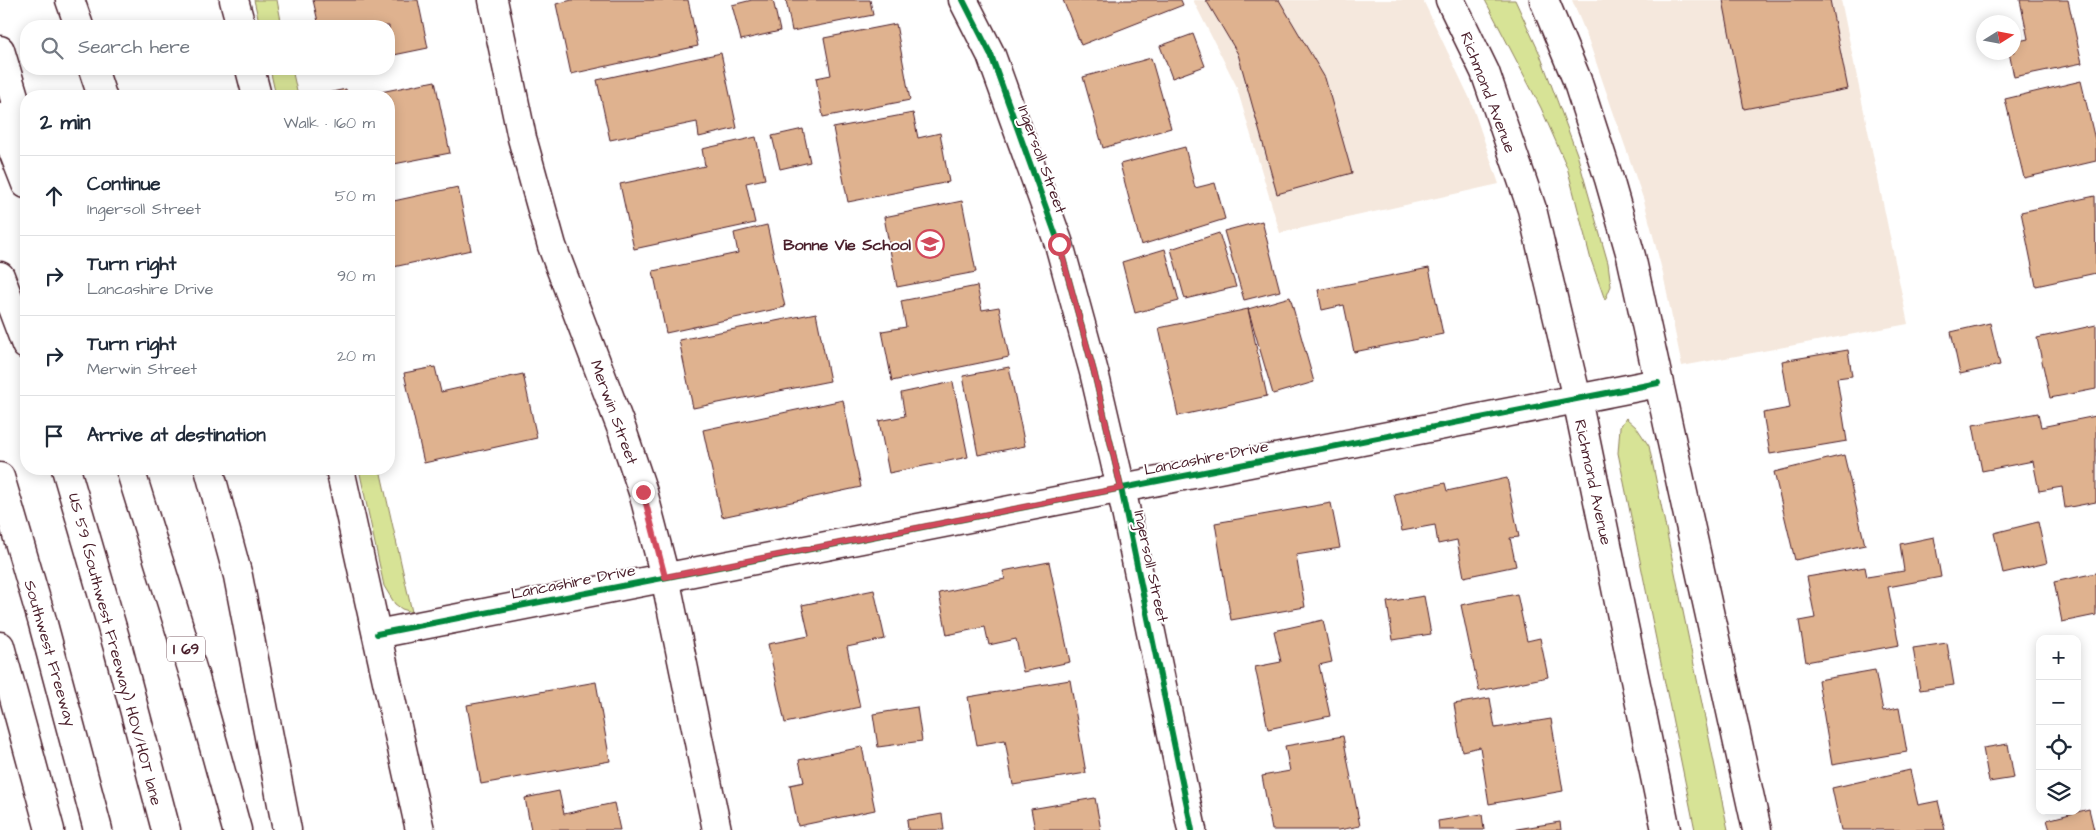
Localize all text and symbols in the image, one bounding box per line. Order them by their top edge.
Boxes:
north arrow [1976,15,2021,60]
search box [20,20,395,75]
street label: Richmond Avenue [1455,29,1521,156]
icon: search [38,34,66,62]
text: Search here [78,34,190,61]
street label: Ingersoll Street [1011,102,1072,218]
text: 2 min [40,108,90,137]
text: Walk · 160 m [283,112,375,134]
text: Continue [87,171,161,198]
icon: ahead [40,182,68,210]
text: 50 m [335,185,375,207]
text: Ingersoll Street [87,198,201,220]
school or university icon: Bonne Vie School [915,229,945,259]
route start [1048,233,1071,256]
place label: Bonne Vie School [783,234,911,256]
text: Turn right [87,251,176,278]
icon: right [40,262,68,290]
text: 90 m [337,265,375,287]
text: Lancashire Drive [87,278,213,300]
text: Turn right [87,331,176,358]
icon: right [40,342,68,370]
text: 20 m [337,345,375,367]
street label: Merwin Street [585,357,643,468]
text: Merwin Street [87,358,197,380]
street label: Richmond Avenue [1569,417,1617,547]
icon: arrive [40,422,68,450]
text: Arrive at destination [87,422,266,449]
street label: Lancashire Drive [1142,435,1271,481]
route end [632,481,655,504]
street label: US 59 (Southwest Freeway) HOV/HOT lane [62,491,167,808]
street label: Ingersoll Street [1127,508,1174,625]
street label: Lancashire Drive [509,559,638,605]
street label: Southwest Freeway [18,577,82,730]
map controls [2036,635,2081,815]
button: + [2036,635,2081,680]
road number: I 69 [167,636,205,662]
button: − [2036,680,2081,725]
button: locate [2036,725,2081,770]
button: layers [2036,770,2081,815]

